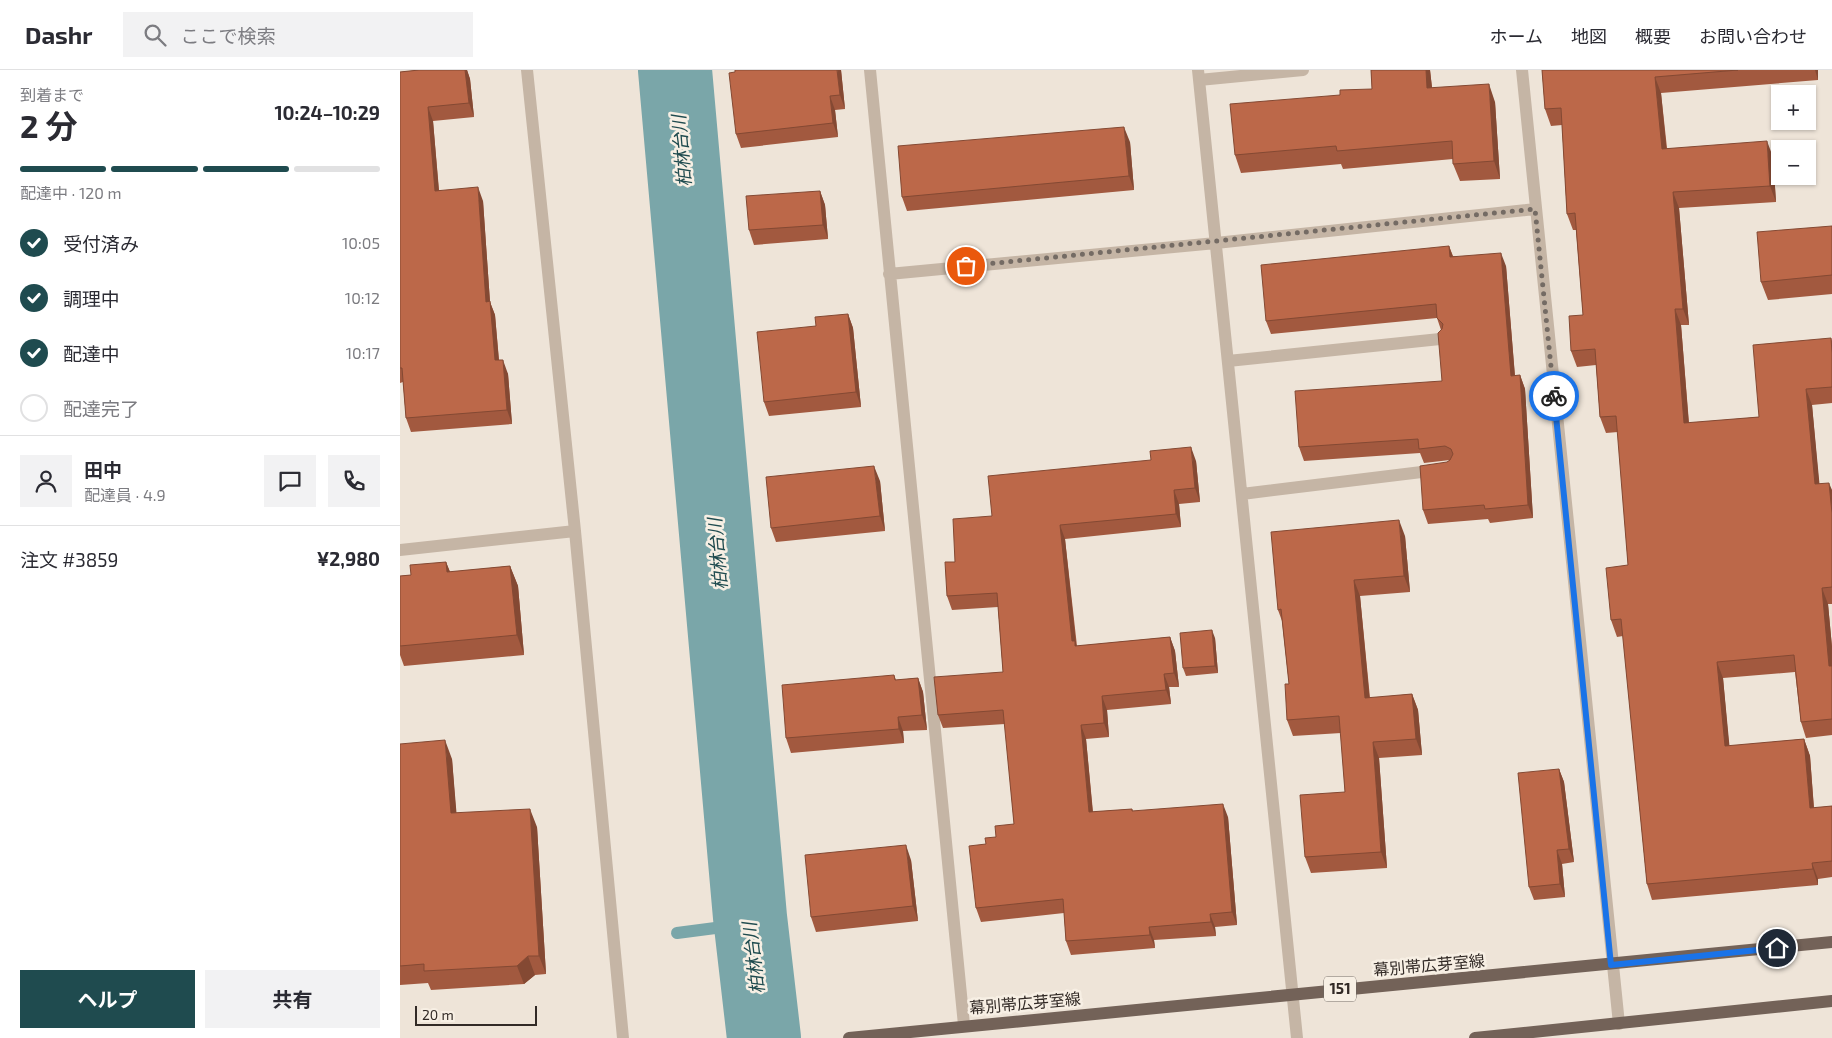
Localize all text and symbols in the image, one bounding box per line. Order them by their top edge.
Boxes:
search box [123,12,473,57]
text: Dashr [25,20,93,49]
icon: search [141,21,169,49]
text: ここで検索 [181,24,276,47]
text: ホーム [1490,25,1543,47]
text: 地図 [1571,25,1607,47]
text: 概要 [1635,25,1671,47]
text: お問い合わせ [1699,25,1807,47]
text: 到着まで [20,85,84,104]
map controls [1771,85,1816,185]
button: + [1771,85,1816,130]
text: 10:24–10:29 [274,101,380,124]
text: 2 分 [20,106,78,144]
water label: 柏林台川 [667,112,695,188]
button: − [1771,140,1816,185]
text: 配達中 · 120 m [20,183,122,202]
icon: check [20,229,48,257]
text: 受付済み [63,232,139,255]
text: 10:05 [342,233,380,252]
pin [945,245,987,287]
icon: bag [952,252,980,280]
icon: check [20,284,48,312]
text: 調理中 [63,287,120,310]
text: 10:12 [345,288,380,307]
icon: check [20,339,48,367]
text: 配達中 [63,342,120,365]
text: 10:17 [346,343,380,362]
courier [1529,371,1579,421]
icon: bike [1540,382,1568,410]
text: 配達完了 [63,397,139,420]
button: person [20,455,72,507]
button: chat [264,455,316,507]
button: phone [328,455,380,507]
text: 田中 [84,458,122,481]
text: 配達員 · 4.9 [84,485,166,504]
water label: 柏林台川 [703,515,731,591]
text: ¥2,980 [317,547,380,570]
text: 注文 #3859 [20,548,118,571]
water label: 柏林台川 [737,919,768,995]
pin [1756,927,1798,969]
icon: home [1763,934,1791,962]
street label: 幕別帯広芽室線 [1372,950,1486,979]
button: ヘルプ [20,970,195,1028]
button: 共有 [205,970,380,1028]
road number: 151 [1324,976,1356,1002]
street label: 幕別帯広芽室線 [968,988,1082,1017]
scale bar [415,1003,538,1026]
text: 20 m [422,1006,454,1023]

